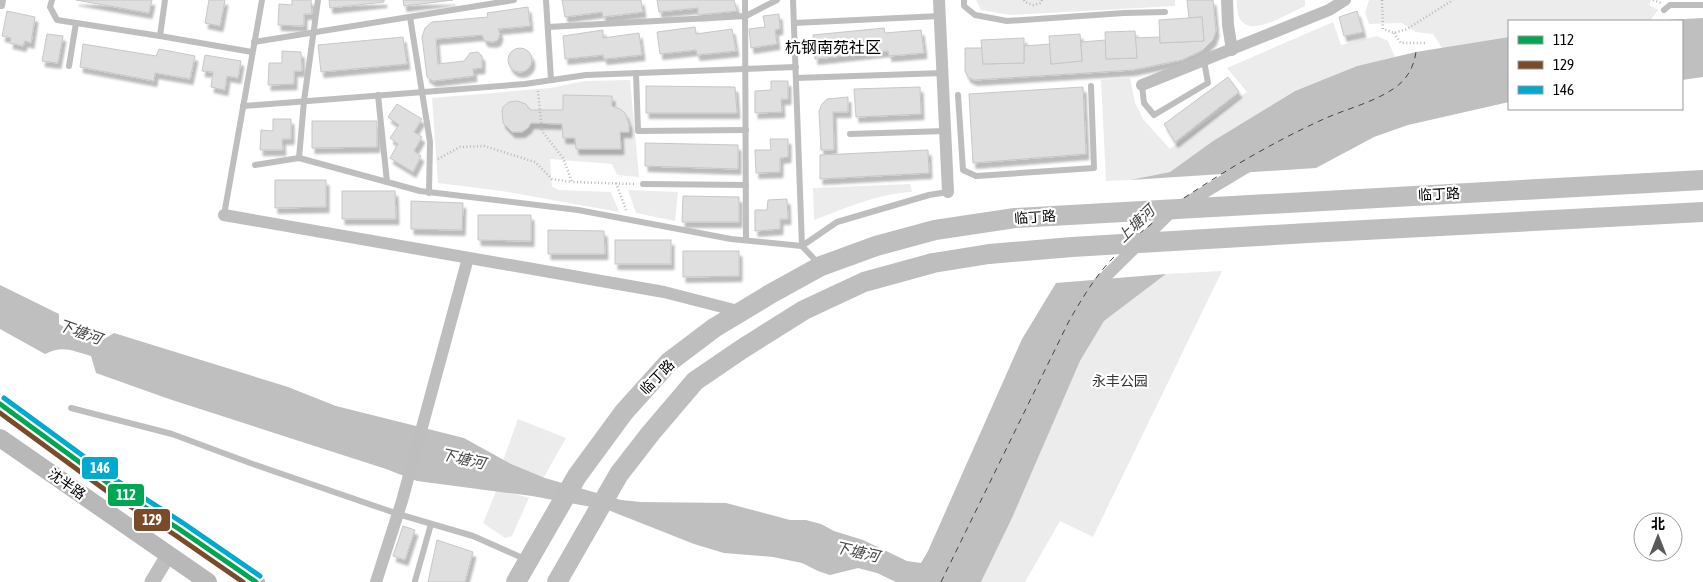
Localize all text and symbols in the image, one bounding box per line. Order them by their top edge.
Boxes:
legend [1508,20,1683,110]
text: 112 [1553,31,1574,48]
district label: 杭钢南苑社区 [785,38,881,56]
text: 129 [1553,56,1574,73]
text: 146 [1553,81,1574,98]
street label: 临丁路 [1418,185,1460,203]
water label: 上塘河 [1114,200,1160,245]
street label: 临丁路 [1013,208,1057,226]
water label: 下塘河 [56,316,107,348]
street label: 临丁路 [637,356,677,398]
park label: 永丰公园 [1092,373,1148,389]
water label: 下塘河 [439,445,490,473]
line badge: 146 [81,456,119,480]
text: 146 [90,460,110,476]
street label: 沈半路 [45,465,89,503]
line badge: 112 [107,483,145,507]
text: 112 [116,487,136,503]
line badge: 129 [133,508,171,532]
text: 129 [142,512,162,528]
north arrow [1633,512,1683,562]
text: 北 [1651,516,1665,532]
water label: 下塘河 [833,538,884,566]

